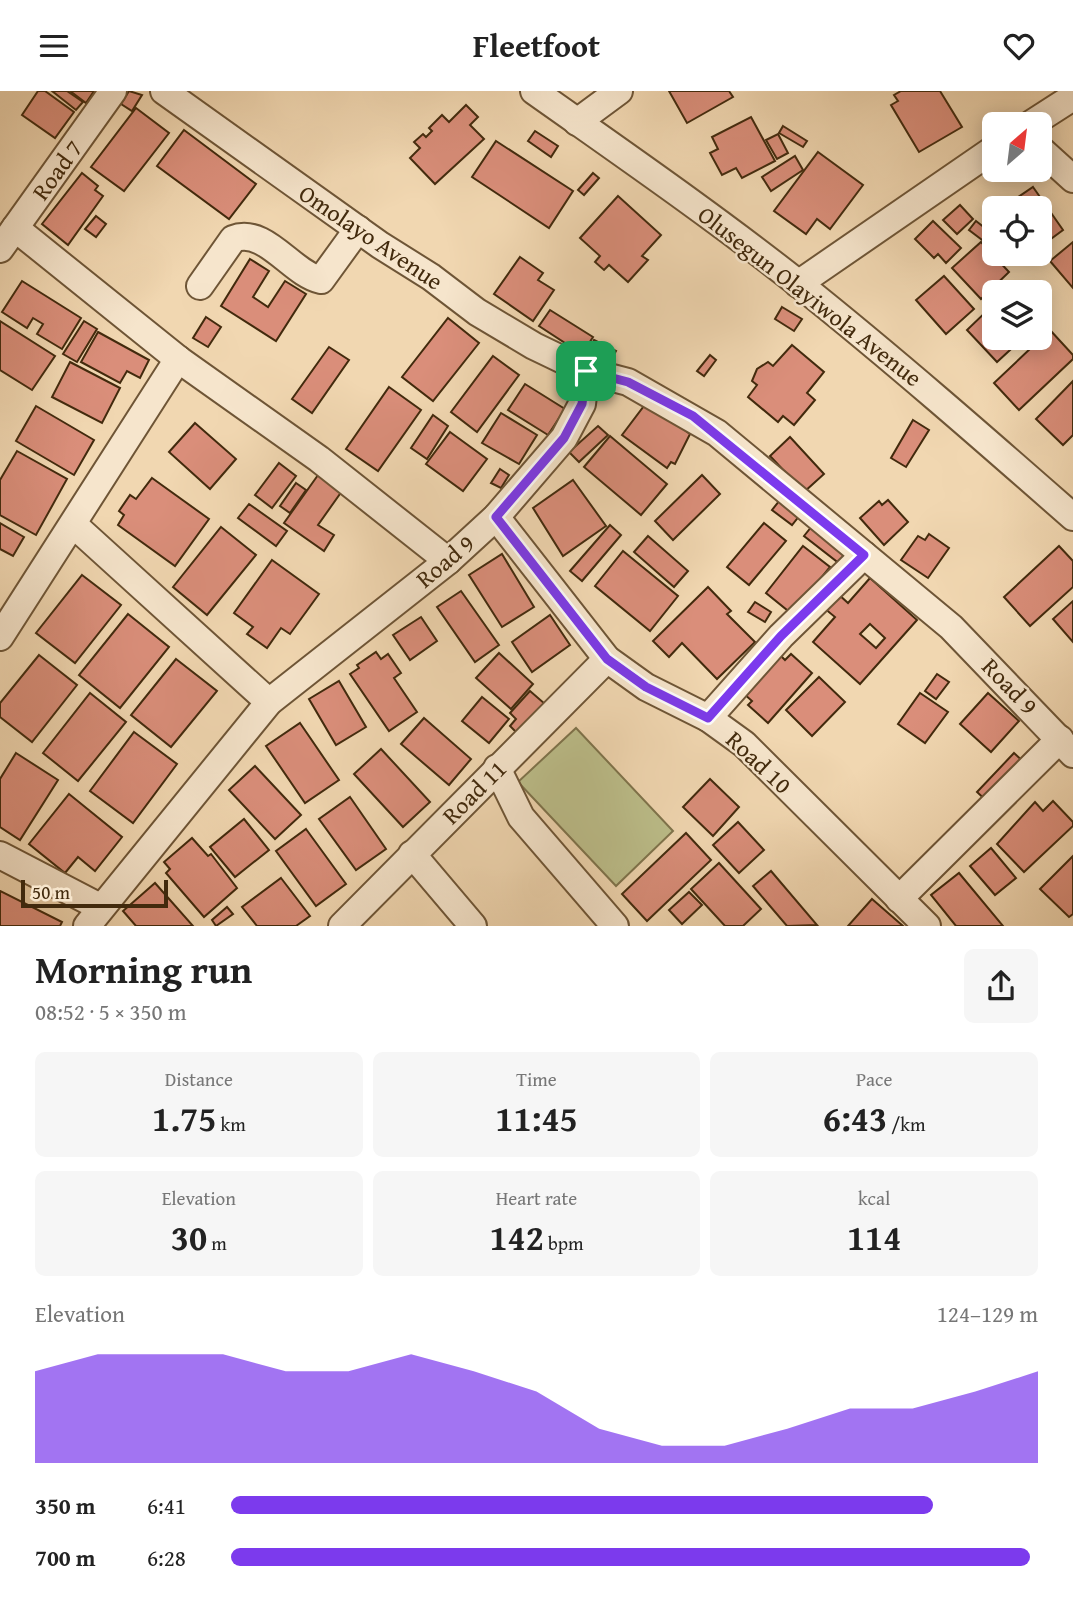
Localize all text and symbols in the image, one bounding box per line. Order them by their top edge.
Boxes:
text: Fleetfoot [473,22,600,69]
icon: menu [35,27,73,65]
icon: heart [1000,27,1038,65]
north arrow [982,112,1052,182]
map controls [982,112,1052,350]
street label: Road 7 [23,133,91,207]
street label: Omolayo Avenue [292,176,450,298]
button: locate [982,196,1052,266]
street label: Olusegun Olayiwola Avenue [690,197,930,395]
button: layers [982,280,1052,350]
pin [556,341,616,401]
icon: arrive [567,352,605,390]
street label: Road 9 [408,526,482,596]
street label: Road 9 [974,650,1046,722]
street label: Road 10 [718,722,800,802]
street label: Road 11 [434,752,514,832]
scale bar [21,877,168,909]
text: 50 m [32,878,70,906]
text: Morning run [35,941,252,997]
button: share [964,949,1038,1023]
text: 08:52 · 5 × 350 m [35,995,187,1028]
text: Distance [165,1065,233,1093]
text: Time [516,1065,557,1093]
text: Pace [856,1065,892,1093]
text: 1.75 [152,1093,216,1144]
text: 11:45 [495,1093,578,1144]
text: 6:43 [823,1093,887,1144]
text: km [216,1110,246,1138]
text: /km [887,1110,925,1138]
text: Elevation [162,1184,236,1212]
text: Heart rate [496,1184,577,1212]
text: kcal [858,1184,890,1212]
text: 30 [171,1212,207,1263]
text: 142 [489,1212,544,1263]
text: 114 [847,1212,901,1263]
text: m [207,1229,227,1257]
text: bpm [544,1229,584,1257]
text: Elevation [35,1297,125,1330]
text: 124–129 m [937,1297,1038,1330]
text: 350 m [35,1489,96,1522]
text: 6:41 [147,1489,186,1522]
text: 700 m [35,1541,96,1574]
text: 6:28 [147,1541,186,1574]

